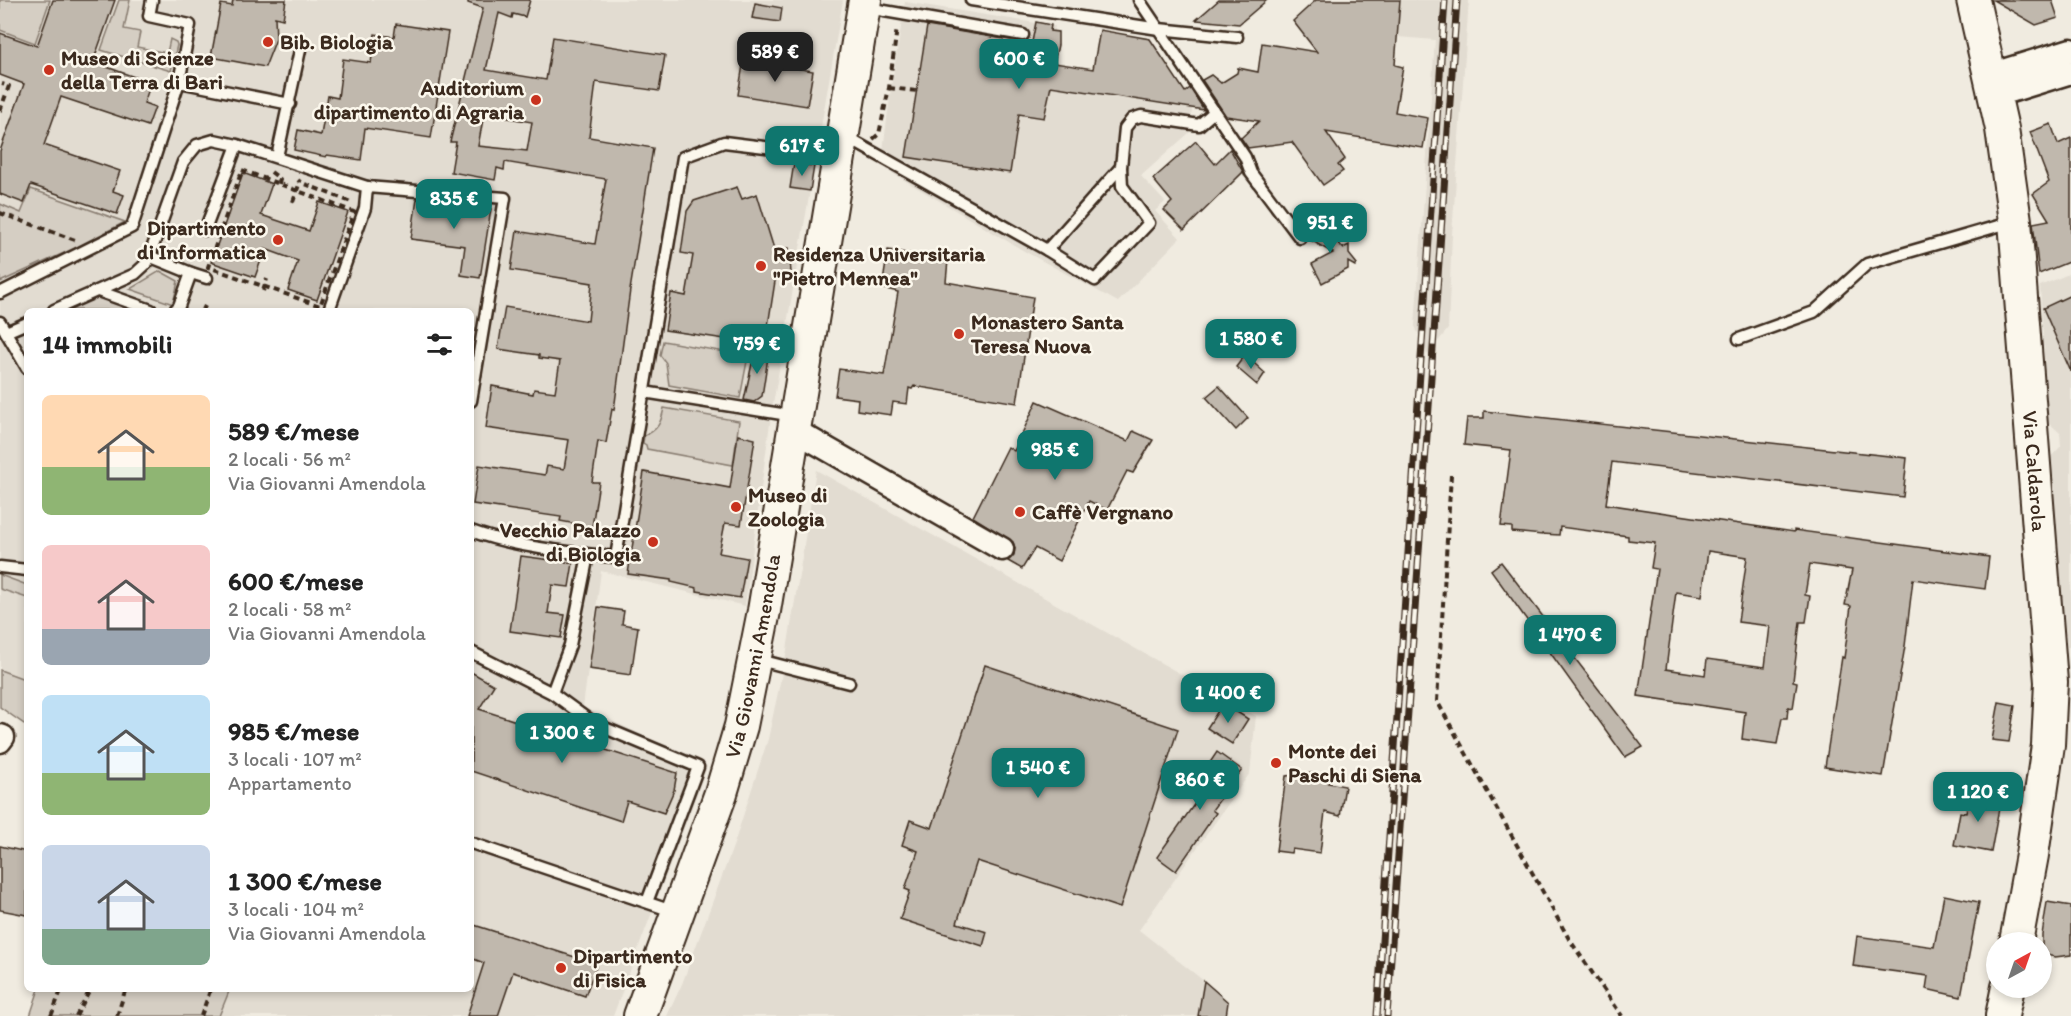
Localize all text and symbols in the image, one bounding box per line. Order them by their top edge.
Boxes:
place label: Bib. Biologia [280,29,394,55]
pin: 589 € [733,32,817,83]
marker: Bib. Biologia [261,35,275,49]
text: 589 € [751,39,799,63]
pin: 600 € [977,39,1061,90]
place label: Museo di Scienze della Terra di Bari [61,45,223,94]
text: 600 € [993,46,1045,70]
marker: Museo di Scienze della Terra di Bari [42,63,56,77]
place label: Auditorium dipartimento di Agraria [314,75,525,125]
marker: Auditorium dipartimento di Agraria [529,93,543,107]
pin: 617 € [760,126,844,177]
text: 617 € [779,133,825,157]
pin: 835 € [412,179,496,230]
text: 835 € [430,186,478,210]
pin: 951 € [1288,203,1372,254]
text: 951 € [1307,210,1353,234]
place label: Dipartimento di Informatica [137,215,267,264]
marker: Dipartimento di Informatica [271,233,285,247]
place label: Residenza Universitaria "Pietro Mennea" [773,241,986,290]
marker: Residenza Universitaria "Pietro Mennea" [754,259,768,273]
place label: Monastero Santa Teresa Nuova [970,309,1125,358]
pin: 1 580 € [1196,319,1306,370]
pin: 759 € [715,324,799,375]
text: 1 580 € [1219,326,1283,350]
marker: Monastero Santa Teresa Nuova [952,327,966,341]
text: 14 immobili [42,328,172,360]
icon: filters [423,328,456,361]
text: 759 € [734,331,780,355]
street label: Via Caldarola [2018,410,2052,533]
text: 589 €/mese [228,415,359,447]
icon: home [90,419,162,491]
pin: 985 € [1013,430,1097,481]
text: 985 € [1031,437,1079,461]
text: 2 locali · 56 m² [228,447,351,471]
text: Via Giovanni Amendola [228,471,426,495]
place label: Museo di Zoologia [748,482,827,532]
place label: Caffè Vergnano [1032,499,1173,525]
marker: Museo di Zoologia [729,500,743,514]
marker: Caffè Vergnano [1013,505,1027,519]
place label: Vecchio Palazzo di Biologia [500,517,642,567]
marker: Vecchio Palazzo di Biologia [646,535,660,549]
street label: Via Giovanni Amendola [719,552,785,761]
text: 600 €/mese [228,565,364,597]
icon: home [90,569,162,641]
text: 2 locali · 58 m² [228,597,351,621]
pin: 1 470 € [1515,615,1625,666]
text: Via Giovanni Amendola [228,621,426,645]
text: 1 470 € [1538,622,1602,646]
pin: 1 400 € [1173,673,1283,724]
text: 1 400 € [1195,680,1261,704]
pin: 1 300 € [507,713,617,764]
text: 985 €/mese [228,715,359,747]
icon: home [90,719,162,791]
text: 1 300 € [529,720,595,744]
place label: Monte dei Paschi di Siena [1288,738,1422,787]
text: 3 locali · 107 m² [228,747,362,771]
pin: 1 540 € [983,748,1093,799]
text: 1 540 € [1006,755,1070,779]
marker: Monte dei Paschi di Siena [1269,756,1283,770]
pin: 860 € [1158,760,1242,811]
text: 860 € [1175,767,1225,791]
text: Appartamento [228,771,352,795]
pin: 1 120 € [1923,772,2033,823]
text: 1 120 € [1947,779,2009,803]
text: 1 300 €/mese [228,865,382,897]
icon: home [90,869,162,941]
text: 3 locali · 104 m² [228,897,364,921]
text: Via Giovanni Amendola [228,921,426,945]
north arrow [1986,932,2052,998]
map controls [1986,932,2052,998]
place label: Dipartimento di Fisica [573,943,693,992]
marker: Dipartimento di Fisica [554,961,568,975]

